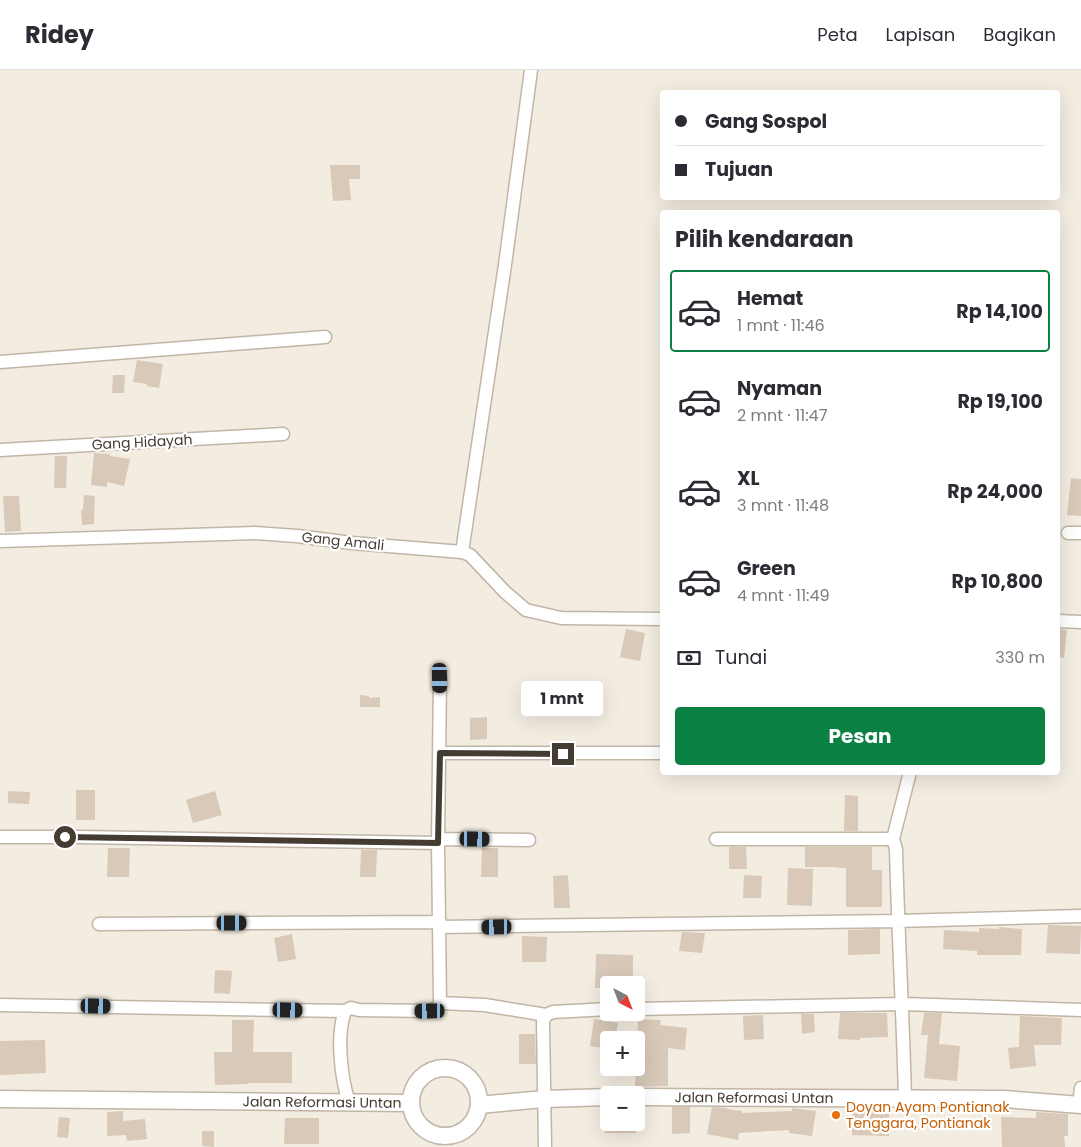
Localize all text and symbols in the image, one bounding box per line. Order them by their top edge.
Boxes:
text: Ridey [25,18,94,51]
text: Peta [817,22,858,47]
text: Lapisan [886,22,955,47]
text: Bagikan [983,22,1056,47]
text: Gang Sospol [705,108,827,135]
text: Tujuan [705,156,773,183]
text: Pilih kendaraan [675,224,854,255]
text: Hemat [737,285,803,312]
icon: car [677,289,722,334]
text: Rp 14,100 [956,298,1043,325]
text: 1 mnt · 11:46 [737,314,825,337]
text: Nyaman [737,375,822,402]
icon: car [677,379,722,424]
text: Rp 19,100 [957,388,1043,415]
text: 2 mnt · 11:47 [737,404,827,427]
street label: Gang Hidayah [91,429,193,455]
text: XL [737,465,760,492]
icon: car [677,469,722,514]
text: Rp 24,000 [947,478,1043,505]
text: 3 mnt · 11:48 [737,494,829,517]
street label: Gang Amali [301,527,385,555]
text: Green [737,555,796,582]
icon: car [677,559,722,604]
text: Rp 10,800 [952,568,1043,595]
text: 4 mnt · 11:49 [737,584,830,607]
icon: cash [675,644,703,672]
text: Tunai [715,644,767,671]
text: 330 m [995,646,1045,669]
car [432,663,447,693]
callout: 1 mnt [522,682,604,716]
text: 1 mnt [540,687,584,710]
button: Pesan [675,707,1045,765]
route end [552,743,574,765]
route start [54,826,76,848]
car [459,831,490,847]
car [217,916,247,931]
car [481,919,512,935]
north arrow [600,976,645,1021]
map controls [600,976,645,1131]
car [80,998,111,1014]
car [272,1002,303,1018]
car [414,1003,445,1019]
button: + [600,1031,645,1076]
button: − [600,1086,645,1131]
street label: Jalan Reformasi Untan [674,1087,834,1108]
street label: Jalan Reformasi Untan [242,1091,402,1113]
place label: Doyan Ayam Pontianak Tenggara, Pontianak [846,1097,1010,1133]
marker: Doyan Ayam Pontianak Tenggara, Pontianak [830,1109,842,1121]

